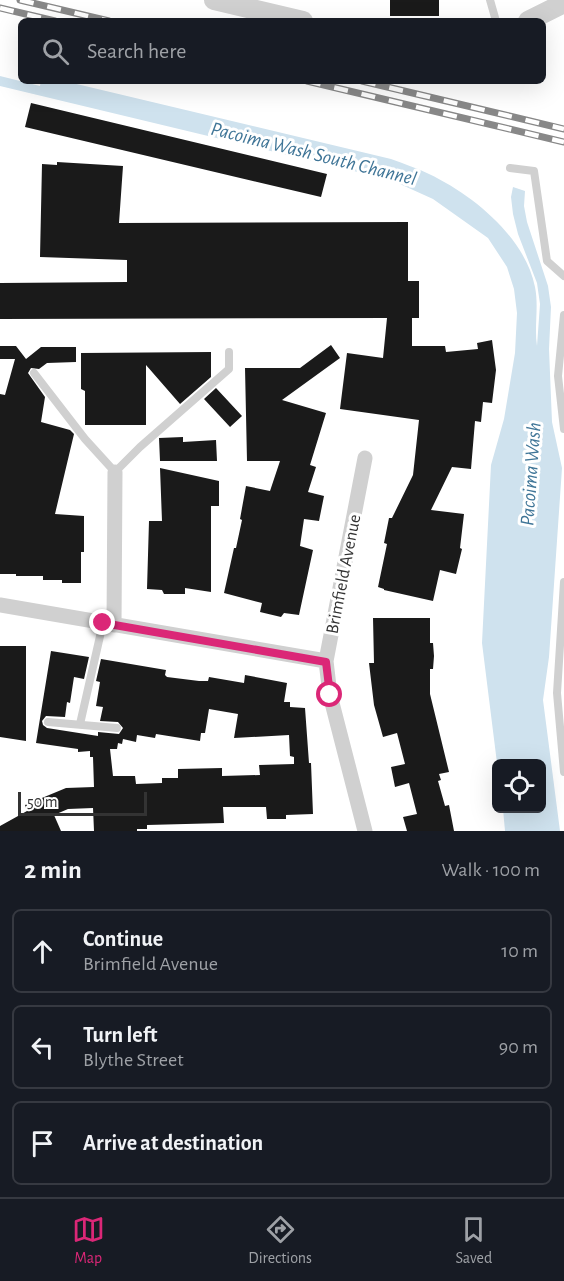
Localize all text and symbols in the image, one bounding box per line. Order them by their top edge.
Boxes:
search box [18,18,546,84]
icon: search [39,35,72,68]
text: Search here [87,40,186,62]
water label: Pacoima Wash South Channel [209,119,419,189]
water label: Pacoima Wash [517,422,545,526]
street label: Brimfield Avenue [324,513,364,635]
route end [89,609,115,635]
route start [316,681,342,707]
map controls [492,759,546,813]
button: locate [492,759,546,813]
scale bar [18,789,147,816]
text: 50 m [27,794,58,810]
text: 2 min [24,857,82,883]
text: Walk · 100 m [441,860,540,880]
text: Continue [83,928,163,950]
icon: ahead [26,935,59,968]
text: 10 m [501,941,538,961]
text: Brimfield Avenue [83,954,218,974]
text: Turn left [83,1024,157,1046]
icon: left [26,1031,59,1064]
text: 90 m [499,1037,538,1057]
text: Blythe Street [83,1050,184,1070]
icon: arrive [26,1127,59,1160]
text: Arrive at destination [83,1132,263,1154]
tab: Map [72,1213,105,1268]
tab: Directions [248,1213,312,1268]
tab: Saved [456,1213,492,1268]

